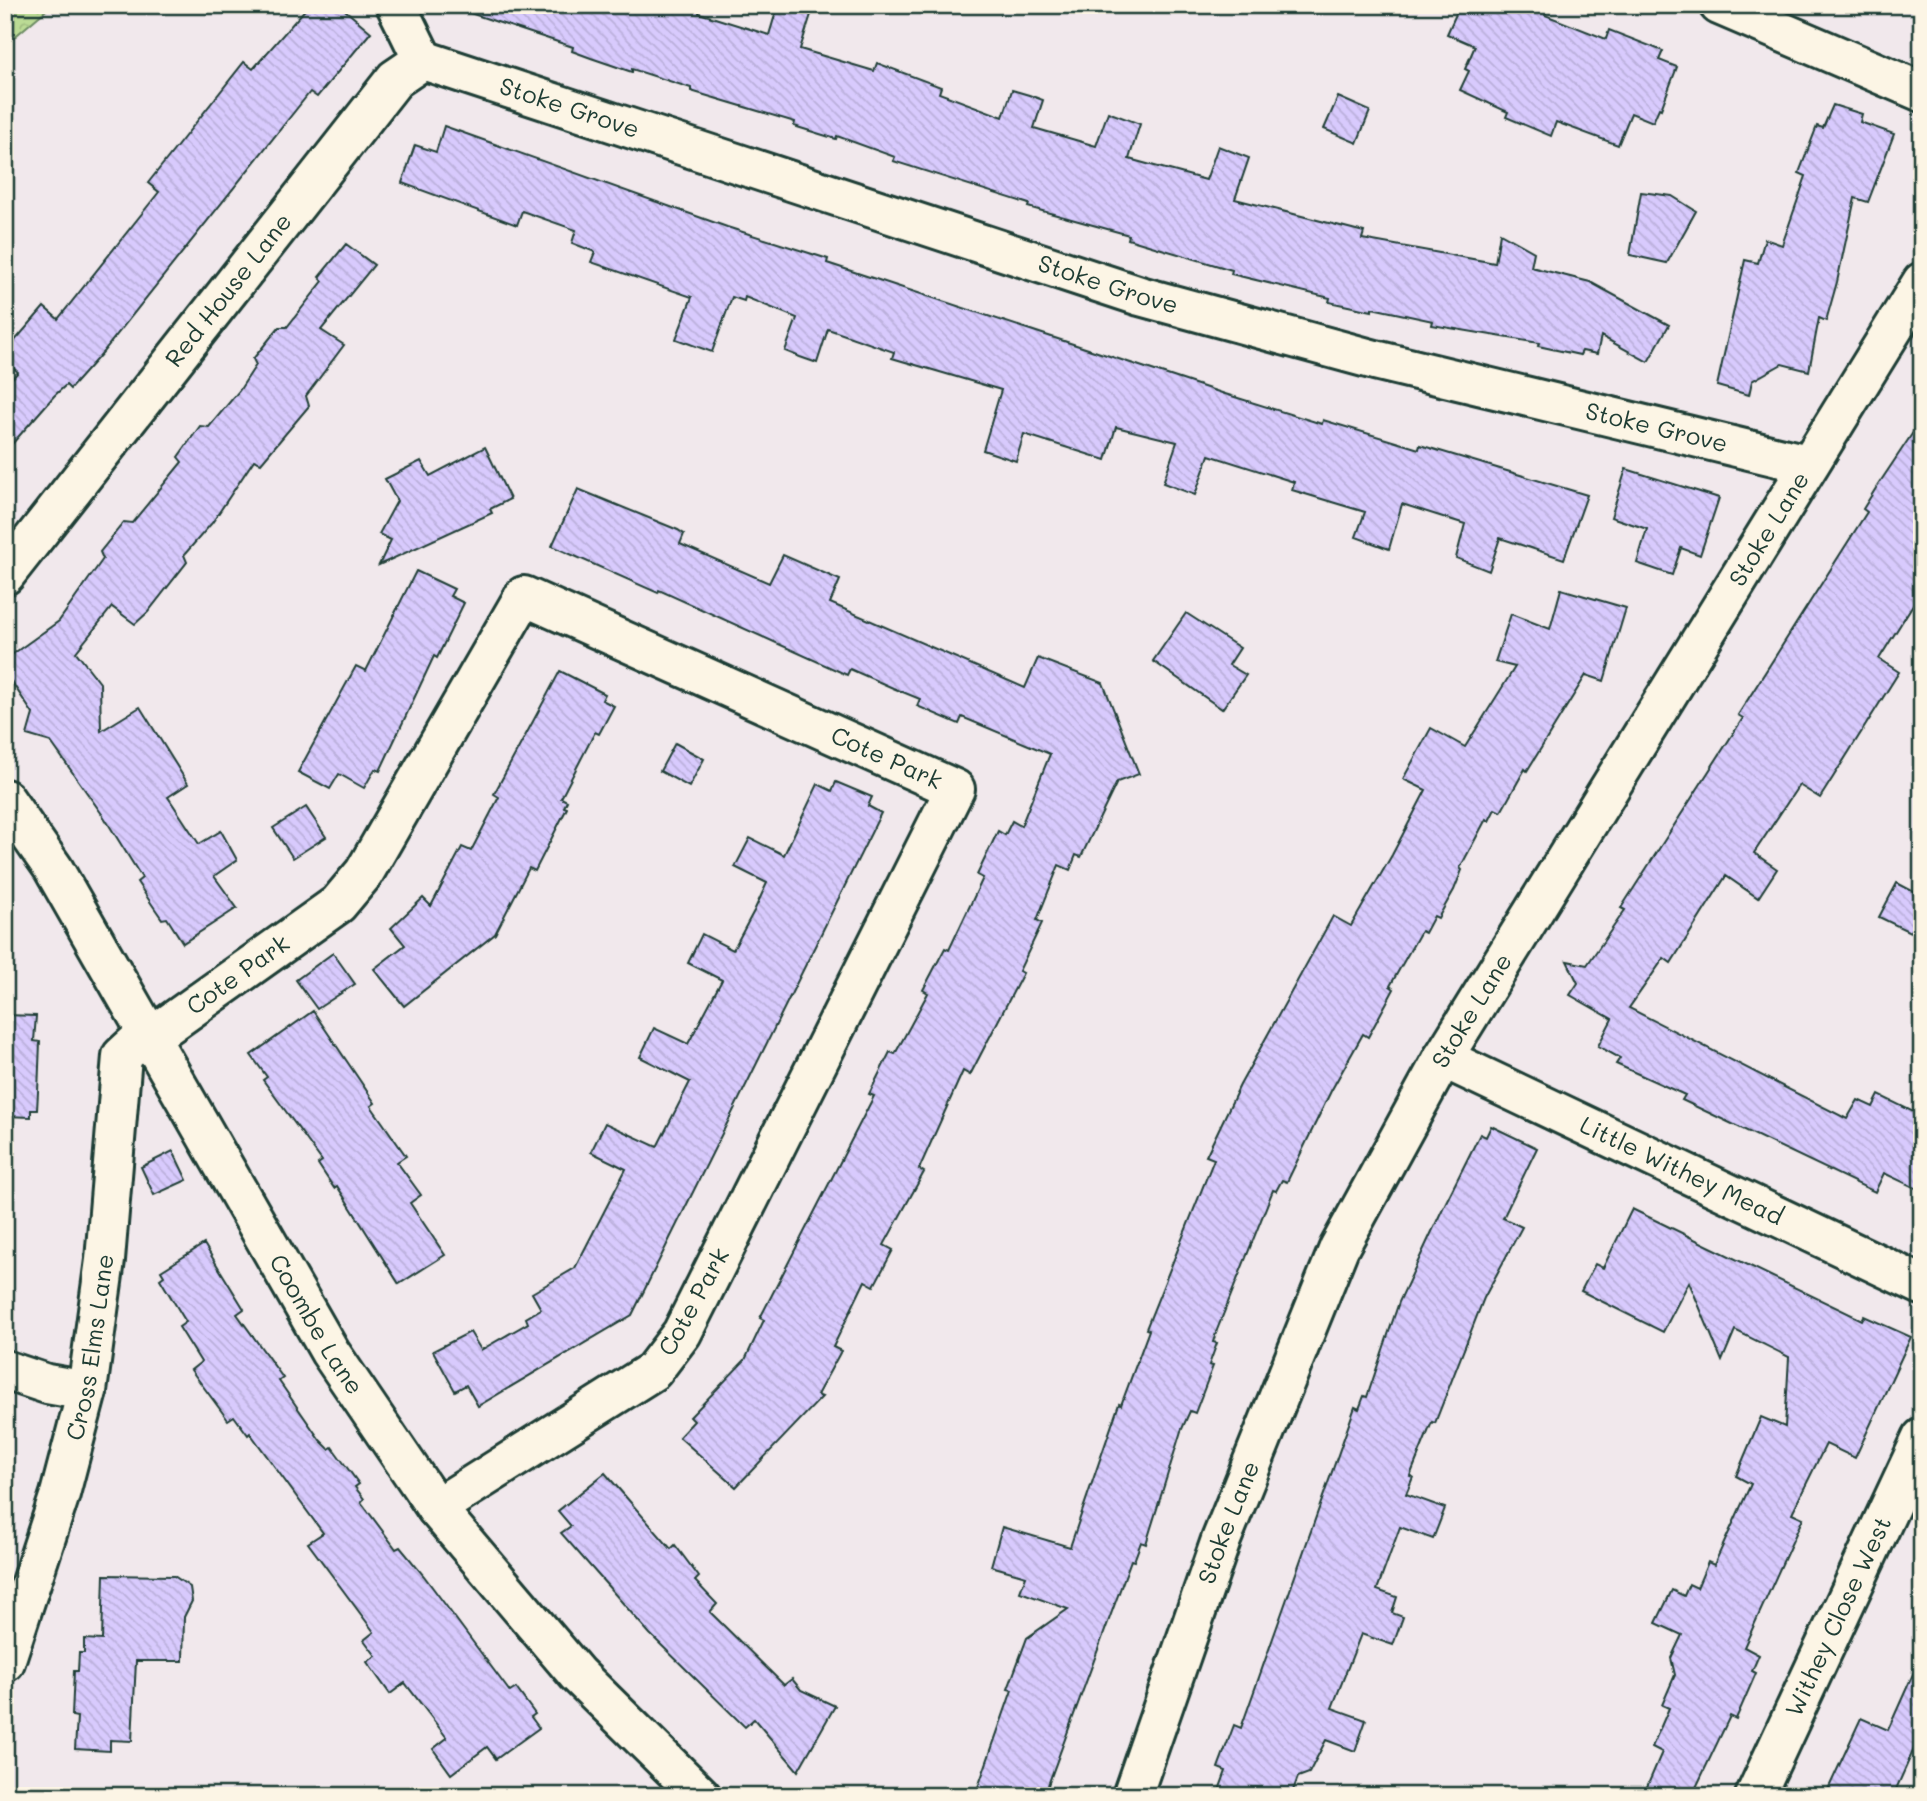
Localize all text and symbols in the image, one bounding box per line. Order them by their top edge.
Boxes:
street label: Stoke Grove [496,69,644,144]
street label: Red House Lane [157,206,298,373]
street label: Stoke Grove [1034,247,1182,320]
street label: Stoke Grove [1583,394,1731,458]
street label: Stoke Lane [1721,465,1815,592]
street label: Cote Park [827,719,948,795]
street label: Cote Park [180,927,295,1021]
street label: Stoke Lane [1424,947,1518,1073]
street label: Little Withey Mead [1575,1108,1789,1231]
street label: Cote Park [650,1242,735,1361]
street label: Coombe Lane [263,1248,371,1400]
street label: Cross Elms Lane [58,1252,120,1443]
street label: Stoke Lane [1190,1456,1265,1588]
street label: Withey Close West [1777,1511,1897,1721]

